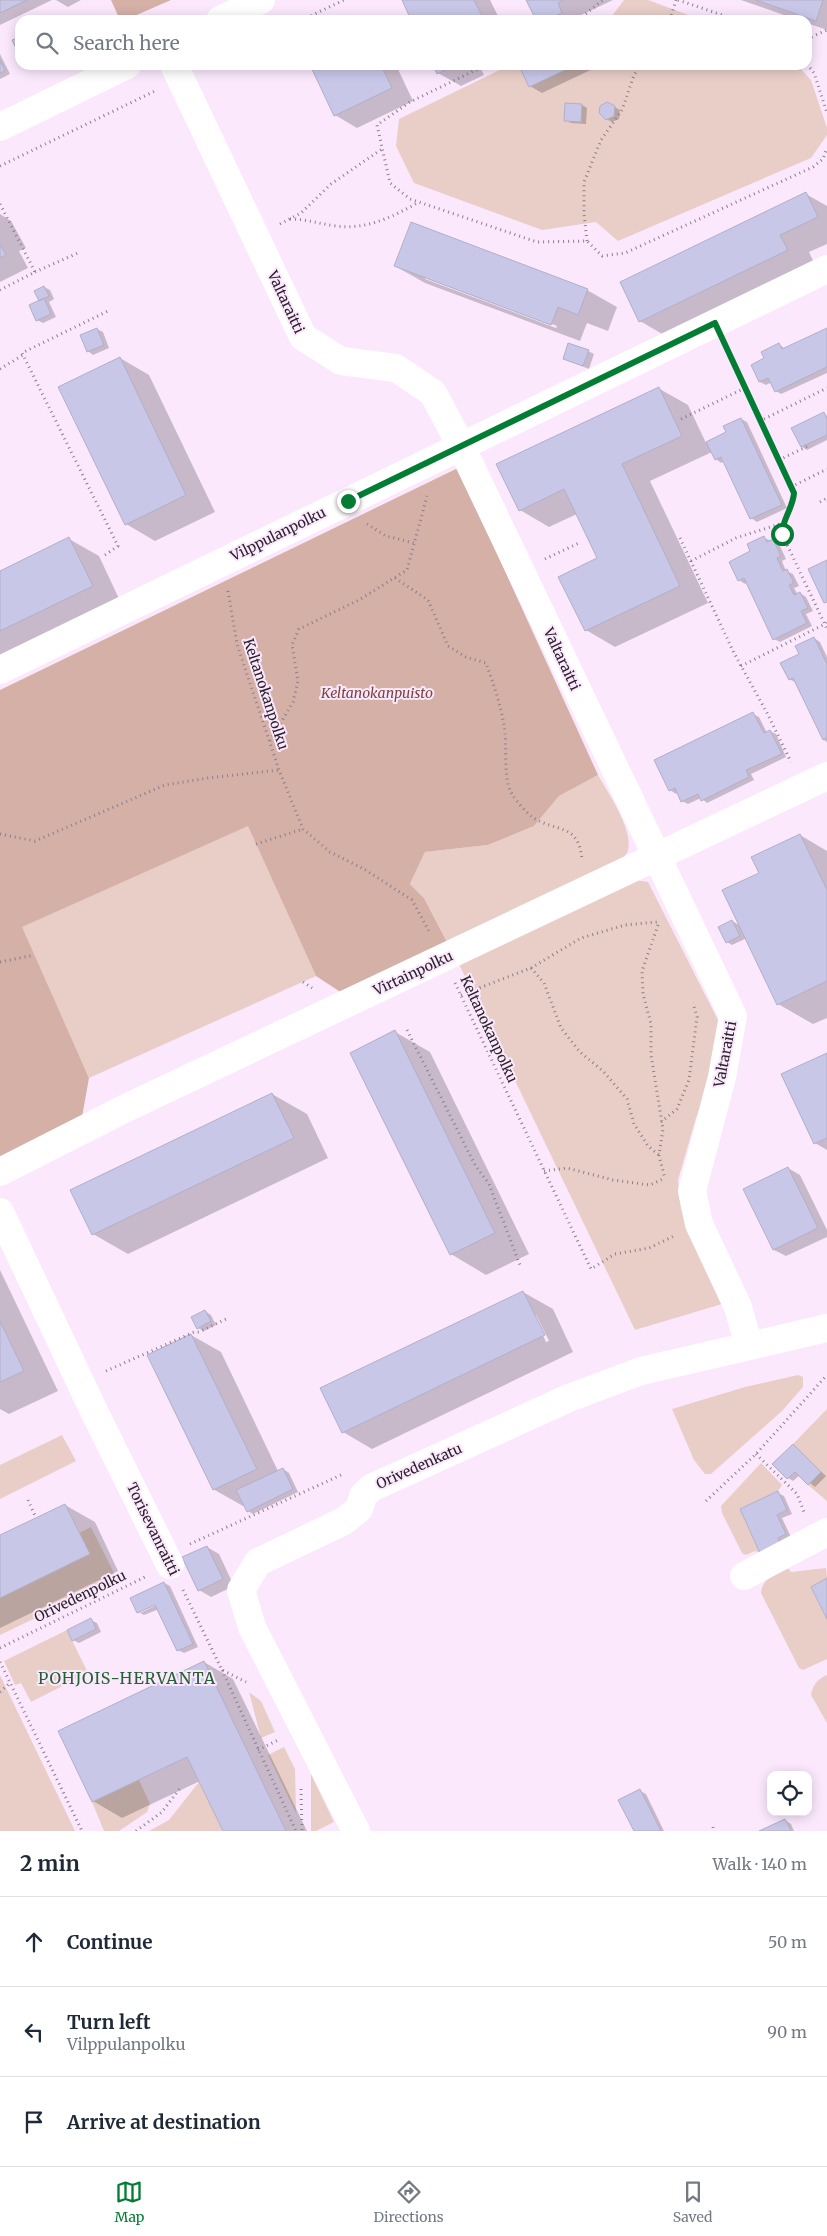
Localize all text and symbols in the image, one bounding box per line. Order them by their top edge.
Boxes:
search box [15,15,812,70]
icon: search [33,29,61,57]
text: Search here [73,31,180,55]
street label: Valtaraitti [263,267,309,337]
route end [337,490,360,513]
street label: Vilppulanpolku [226,503,329,565]
route start [771,523,794,546]
street label: Valtaraitti [539,624,585,694]
street label: Keltanokanpolku [240,636,293,752]
park label: Keltanokanpuisto [320,684,433,702]
street label: Virtainpolku [369,947,456,1000]
street label: Keltanokanpolku [456,973,522,1086]
street label: Valtaraitti [710,1019,740,1090]
street label: Orivedenkatu [373,1439,465,1493]
street label: Torisevanraitti [123,1480,183,1579]
street label: Orivedenpolku [31,1566,129,1626]
district label: POHJOIS-HERVANTA [38,1668,216,1688]
map controls [767,1771,812,1816]
button: locate [767,1771,812,1816]
text: 2 min [20,1850,80,1877]
text: Walk · 140 m [713,1854,807,1874]
icon: ahead [20,1928,48,1956]
text: Continue [67,1930,153,1954]
text: 50 m [768,1932,807,1952]
text: Turn left [67,2010,151,2034]
icon: left [20,2018,48,2046]
text: 90 m [767,2022,807,2042]
text: Vilppulanpolku [67,2034,186,2054]
icon: arrive [20,2108,48,2136]
text: Arrive at destination [67,2110,261,2134]
tab: Map [115,2178,144,2226]
tab: Directions [374,2178,444,2226]
tab: Saved [673,2178,712,2226]

